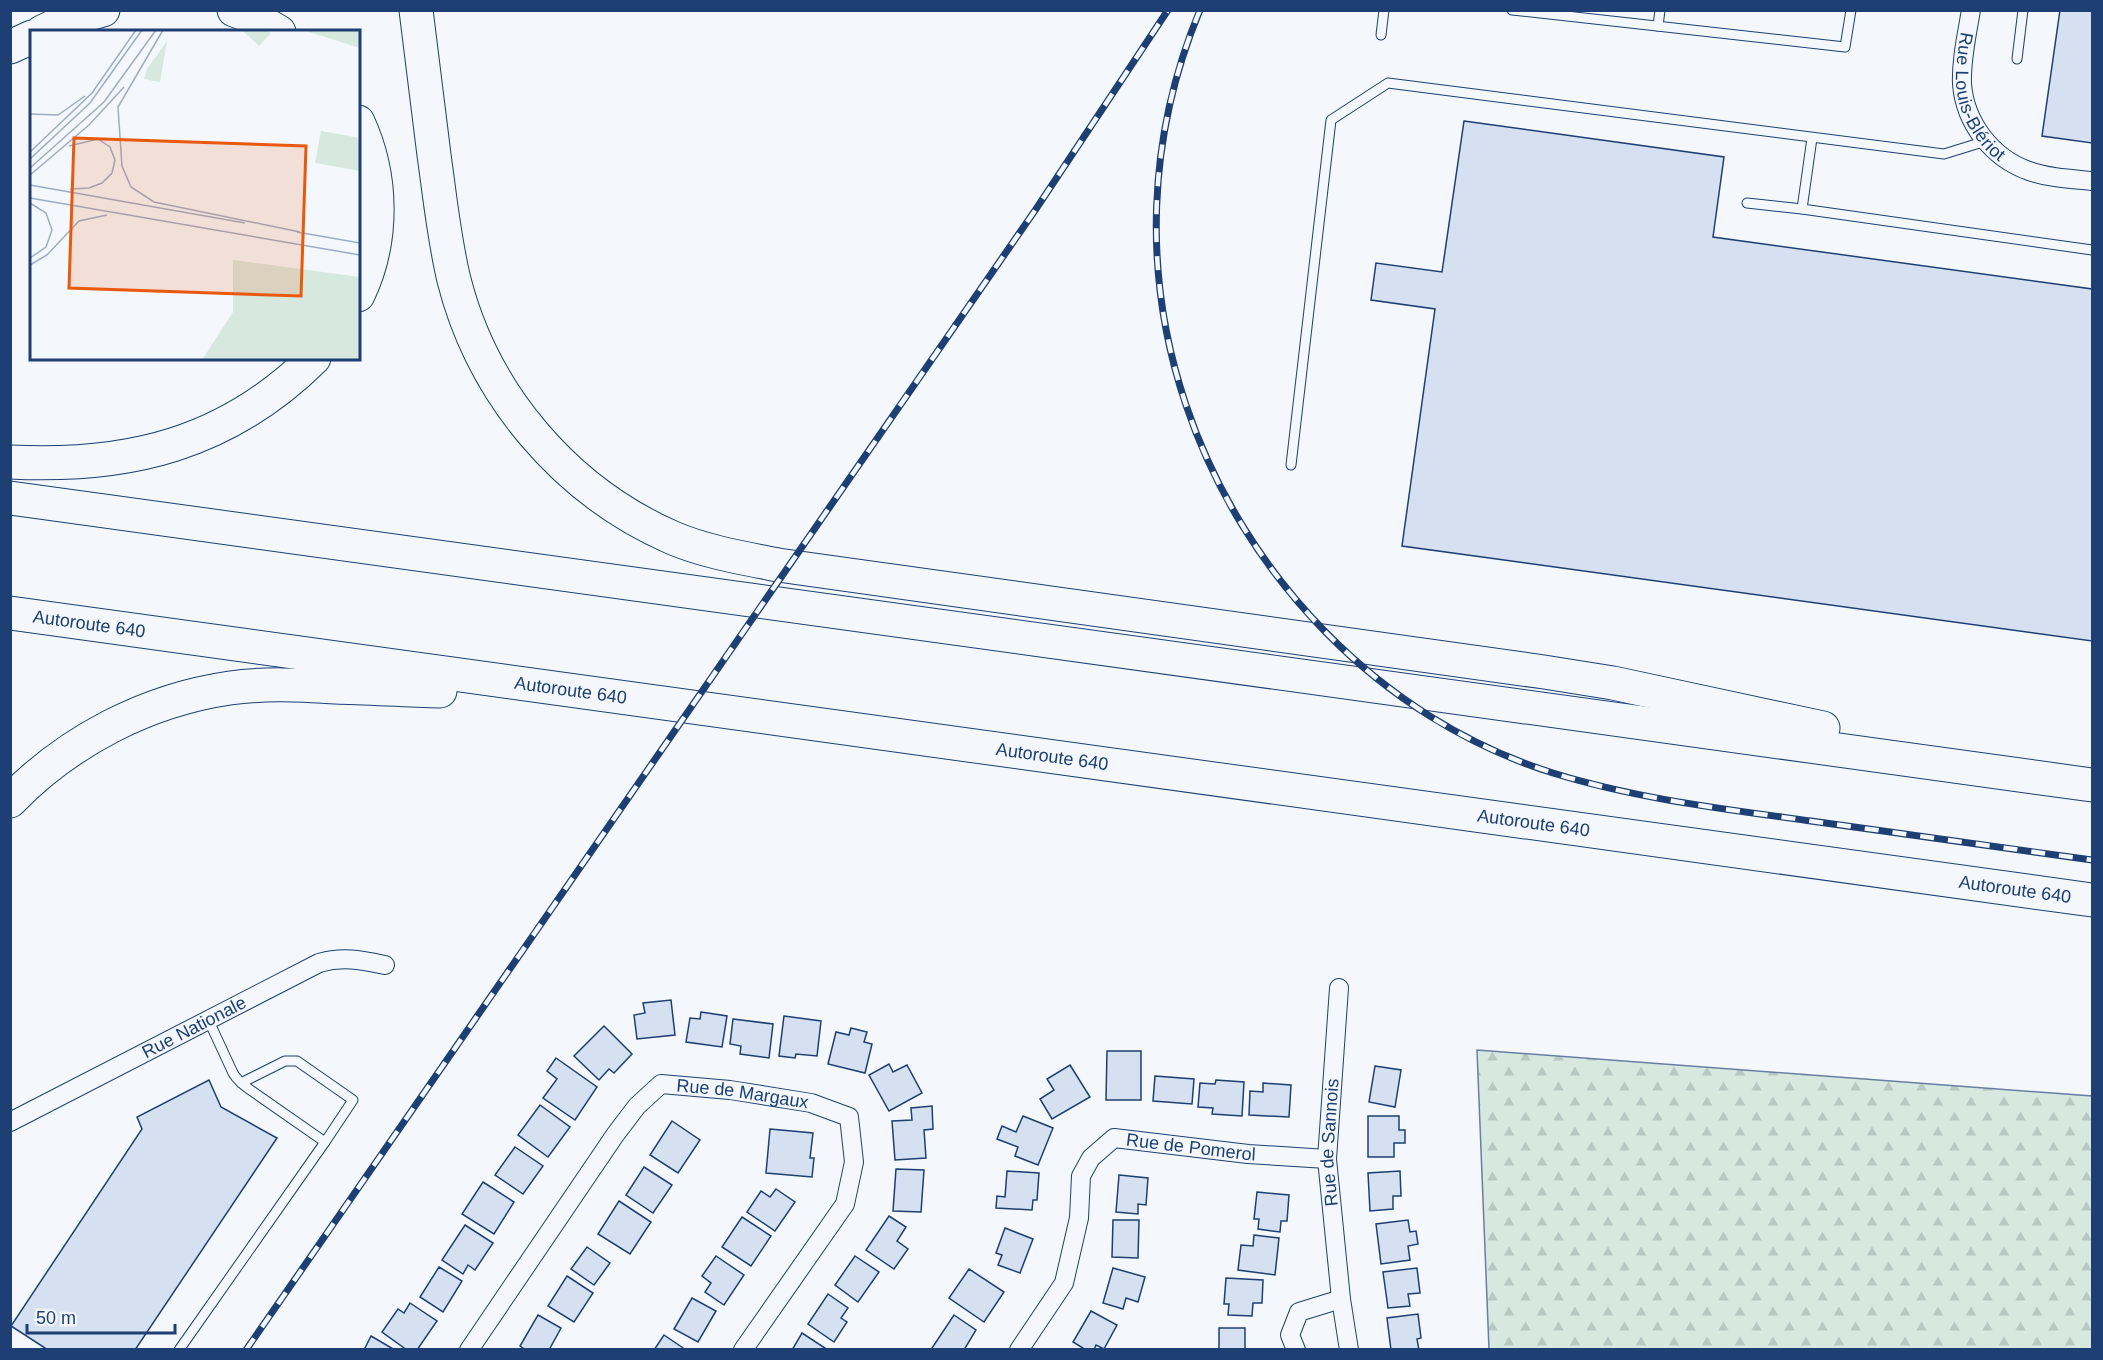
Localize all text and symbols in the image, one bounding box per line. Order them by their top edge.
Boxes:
inset map [30,30,360,360]
street label: Rue Louis-Blériot [1952,31,2009,165]
street label: Autoroute 640 [32,606,147,642]
street label: Autoroute 640 [513,673,628,708]
street label: Autoroute 640 [995,739,1110,774]
street label: Autoroute 640 [1476,805,1591,841]
street label: Autoroute 640 [1958,872,2072,907]
street label: Rue Nationale [139,992,249,1062]
street label: Rue de Margaux [676,1075,810,1112]
street label: Rue de Sannois [1317,1078,1343,1207]
street label: Rue de Pomerol [1125,1130,1256,1164]
scale bar [27,1297,176,1335]
text: 50 m [36,1308,76,1328]

